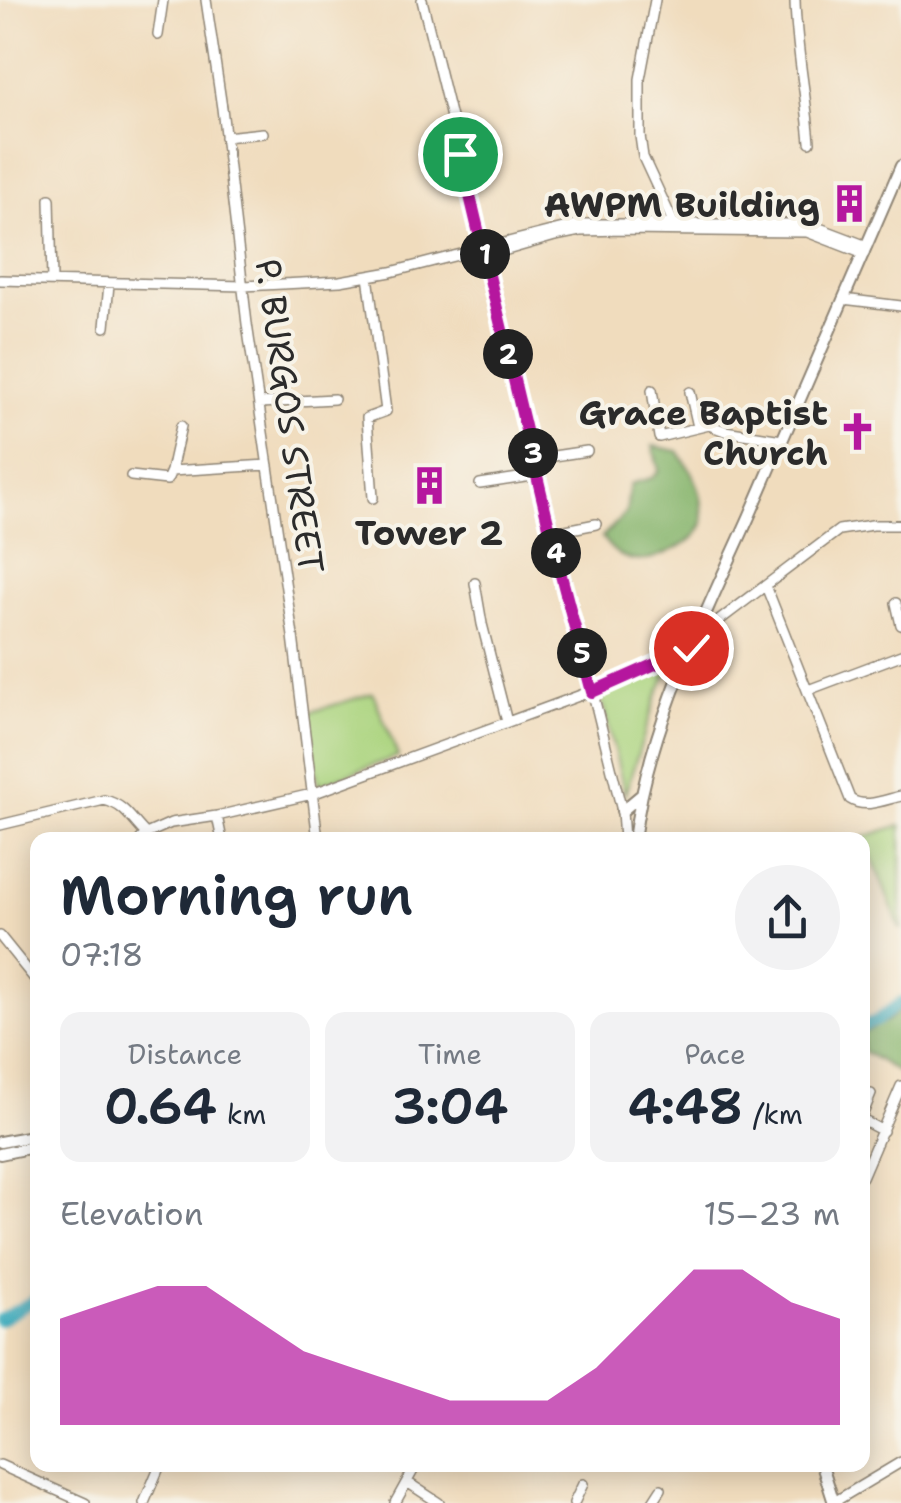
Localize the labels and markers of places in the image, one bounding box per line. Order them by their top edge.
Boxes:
pin [418,112,503,197]
place label: AWPM Building [544,181,820,228]
building icon: AWPM Building [829,183,871,225]
pin: 1 [460,229,510,279]
pin: 2 [483,329,533,379]
place label: Grace Baptist Church [579,389,828,476]
church icon: Grace Baptist Church [837,411,879,453]
pin: 3 [508,428,558,478]
building icon: Tower 2 [408,464,450,506]
place label: Tower 2 [355,509,503,556]
pin: 4 [531,528,581,578]
pin [649,606,734,691]
pin: 5 [557,628,607,678]

